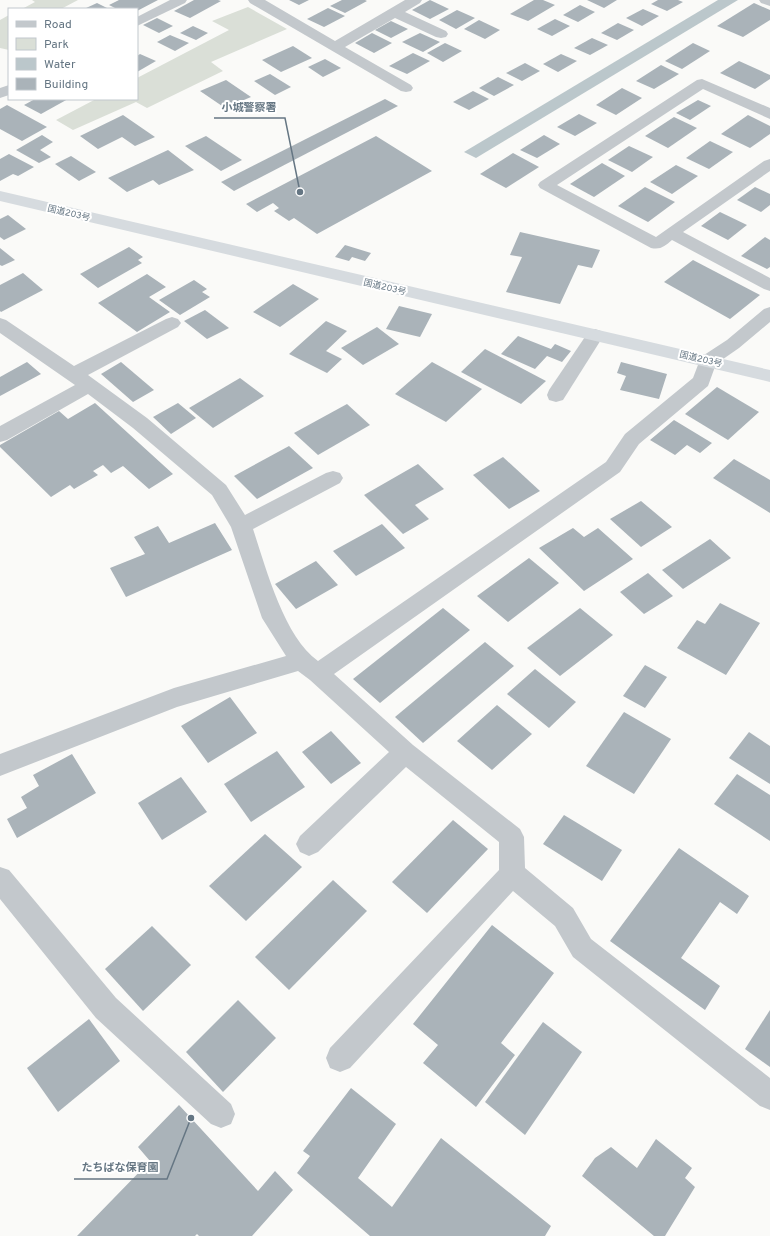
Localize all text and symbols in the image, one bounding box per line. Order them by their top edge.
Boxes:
legend [8,8,138,100]
text: Road [44,17,72,33]
text: Park [44,37,69,53]
text: Water [44,57,76,73]
text: Building [44,77,88,93]
callout: 小城警察署 [214,95,285,118]
text: 小城警察署 [222,101,277,115]
street label: 国道203号 [46,203,91,224]
street label: 国道203号 [362,277,407,298]
street label: 国道203号 [678,349,723,370]
callout: たちばな保育園 [74,1156,167,1179]
text: たちばな保育園 [82,1161,159,1175]

